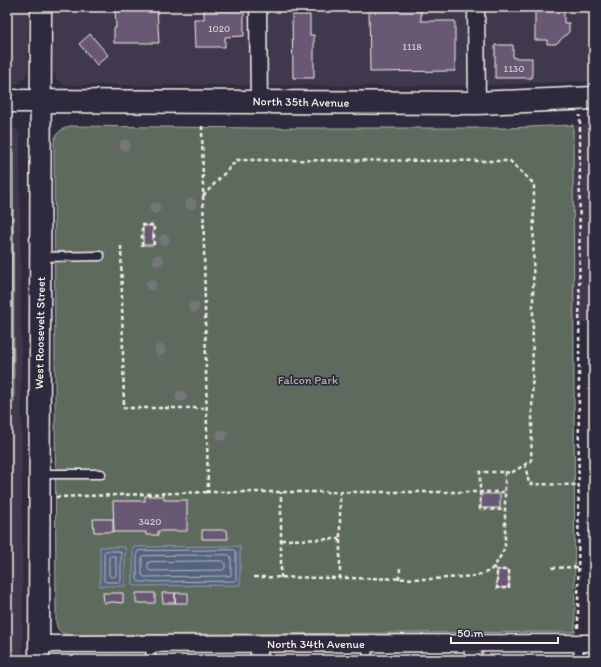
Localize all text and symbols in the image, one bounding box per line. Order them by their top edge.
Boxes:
house number: 1020 [208,22,230,35]
house number: 1118 [402,40,422,53]
house number: 1130 [504,62,524,75]
street label: North 35th Avenue [252,94,350,110]
street label: West Roosevelt Street [32,276,48,389]
park label: Falcon Park [278,373,338,387]
house number: 3420 [139,515,161,528]
scale bar [451,619,558,645]
text: 50 m [457,626,483,640]
street label: North 34th Avenue [267,637,365,651]

